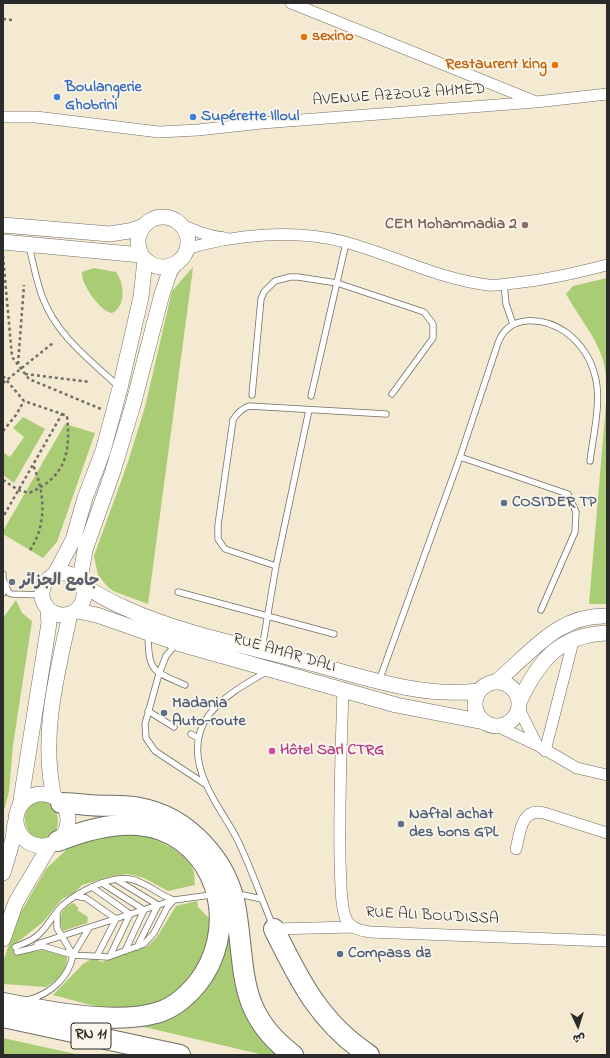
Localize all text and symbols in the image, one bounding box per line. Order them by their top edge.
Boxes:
place label: sexino [312,27,354,47]
marker: sexino [299,32,309,42]
place label: Restaurent king [445,55,547,75]
marker: Restaurent king [550,60,560,70]
place label: Boulangerie Ghobrini [65,78,142,116]
street label: AVENUE AZZOUZ AHMED [312,80,486,112]
marker: Boulangerie Ghobrini [52,92,62,102]
place label: Supérette Illoul [201,107,300,127]
marker: Supérette Illoul [188,112,198,122]
place label: CEM Mohammadia 2 [385,215,517,235]
marker: CEM Mohammadia 2 [520,220,530,230]
place label: COSIDER TP [512,493,597,513]
marker: COSIDER TP [499,498,509,508]
place label: جامع الجزائر [20,572,99,592]
marker: جامع الجزائر [7,577,17,587]
street label: RUE AMAR DALI [230,630,338,678]
place label: Madania Auto-route [172,694,246,732]
marker: Madania Auto-route [159,708,169,718]
place label: Hôtel Sarl CTRG [280,741,384,761]
marker: Hôtel Sarl CTRG [267,746,277,756]
place label: Naftal achat des bons GPL [409,805,498,843]
marker: Naftal achat des bons GPL [396,819,406,829]
street label: RUE ALI BOUDISSA [365,904,499,930]
place label: Compass dz [348,944,431,964]
marker: Compass dz [335,949,345,959]
north arrow [558,1006,598,1046]
road number: RN 11 [71,1023,111,1049]
text: ش [572,1030,585,1046]

